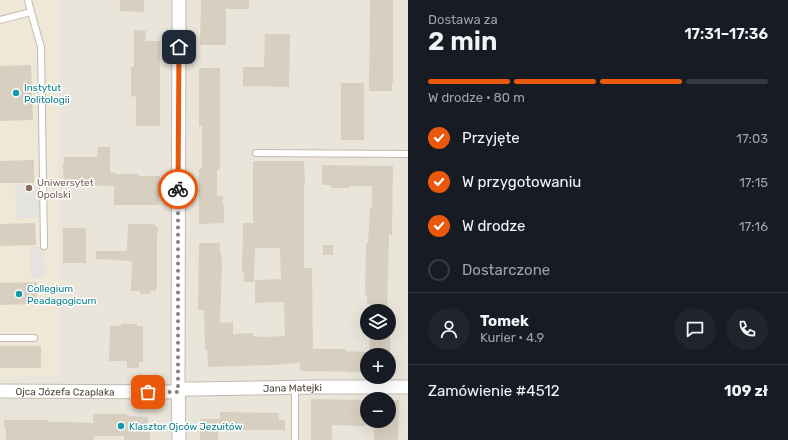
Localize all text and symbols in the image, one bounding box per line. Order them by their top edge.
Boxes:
text: Dostawa za [428,12,498,27]
text: 17:31–17:36 [684,25,768,43]
text: 2 min [428,26,497,57]
pin [162,30,196,64]
icon: home [168,36,190,58]
place label: Instytut Politologii [24,82,70,106]
marker: Instytut Politologii [11,88,21,98]
text: W drodze · 80 m [428,90,525,105]
icon: check [428,127,450,149]
text: Przyjęte [462,129,520,147]
text: 17:03 [736,131,768,146]
courier [158,169,198,209]
icon: check [428,171,450,193]
text: W przygotowaniu [462,173,581,191]
text: 17:15 [739,175,768,190]
place label: Uniwersytet Opolski [37,177,94,201]
icon: bike [167,178,189,200]
marker: Uniwersytet Opolski [24,183,34,193]
icon: check [428,215,450,237]
text: W drodze [462,217,525,235]
text: 17:16 [739,219,768,234]
text: Dostarczone [462,261,550,279]
place label: Collegium Peadagogicum [27,283,97,307]
marker: Collegium Peadagogicum [14,289,24,299]
map controls [360,304,396,428]
button: layers [360,304,396,340]
button: person [428,308,470,350]
button: chat [674,308,716,350]
button: phone [726,308,768,350]
text: Tomek [480,312,529,330]
text: Kurier · 4.9 [480,330,544,345]
button: + [360,348,396,384]
pin [131,375,165,409]
icon: bag [137,381,159,403]
street label: Jana Matejki [263,382,322,395]
text: Zamówienie #4512 [428,382,560,400]
text: 109 zł [724,382,768,400]
street label: Ojca Józefa Czaplaka [15,386,115,399]
button: − [360,392,396,428]
marker: Klasztor Ojców Jezuitów [116,421,126,431]
place label: Klasztor Ojców Jezuitów [129,421,243,433]

